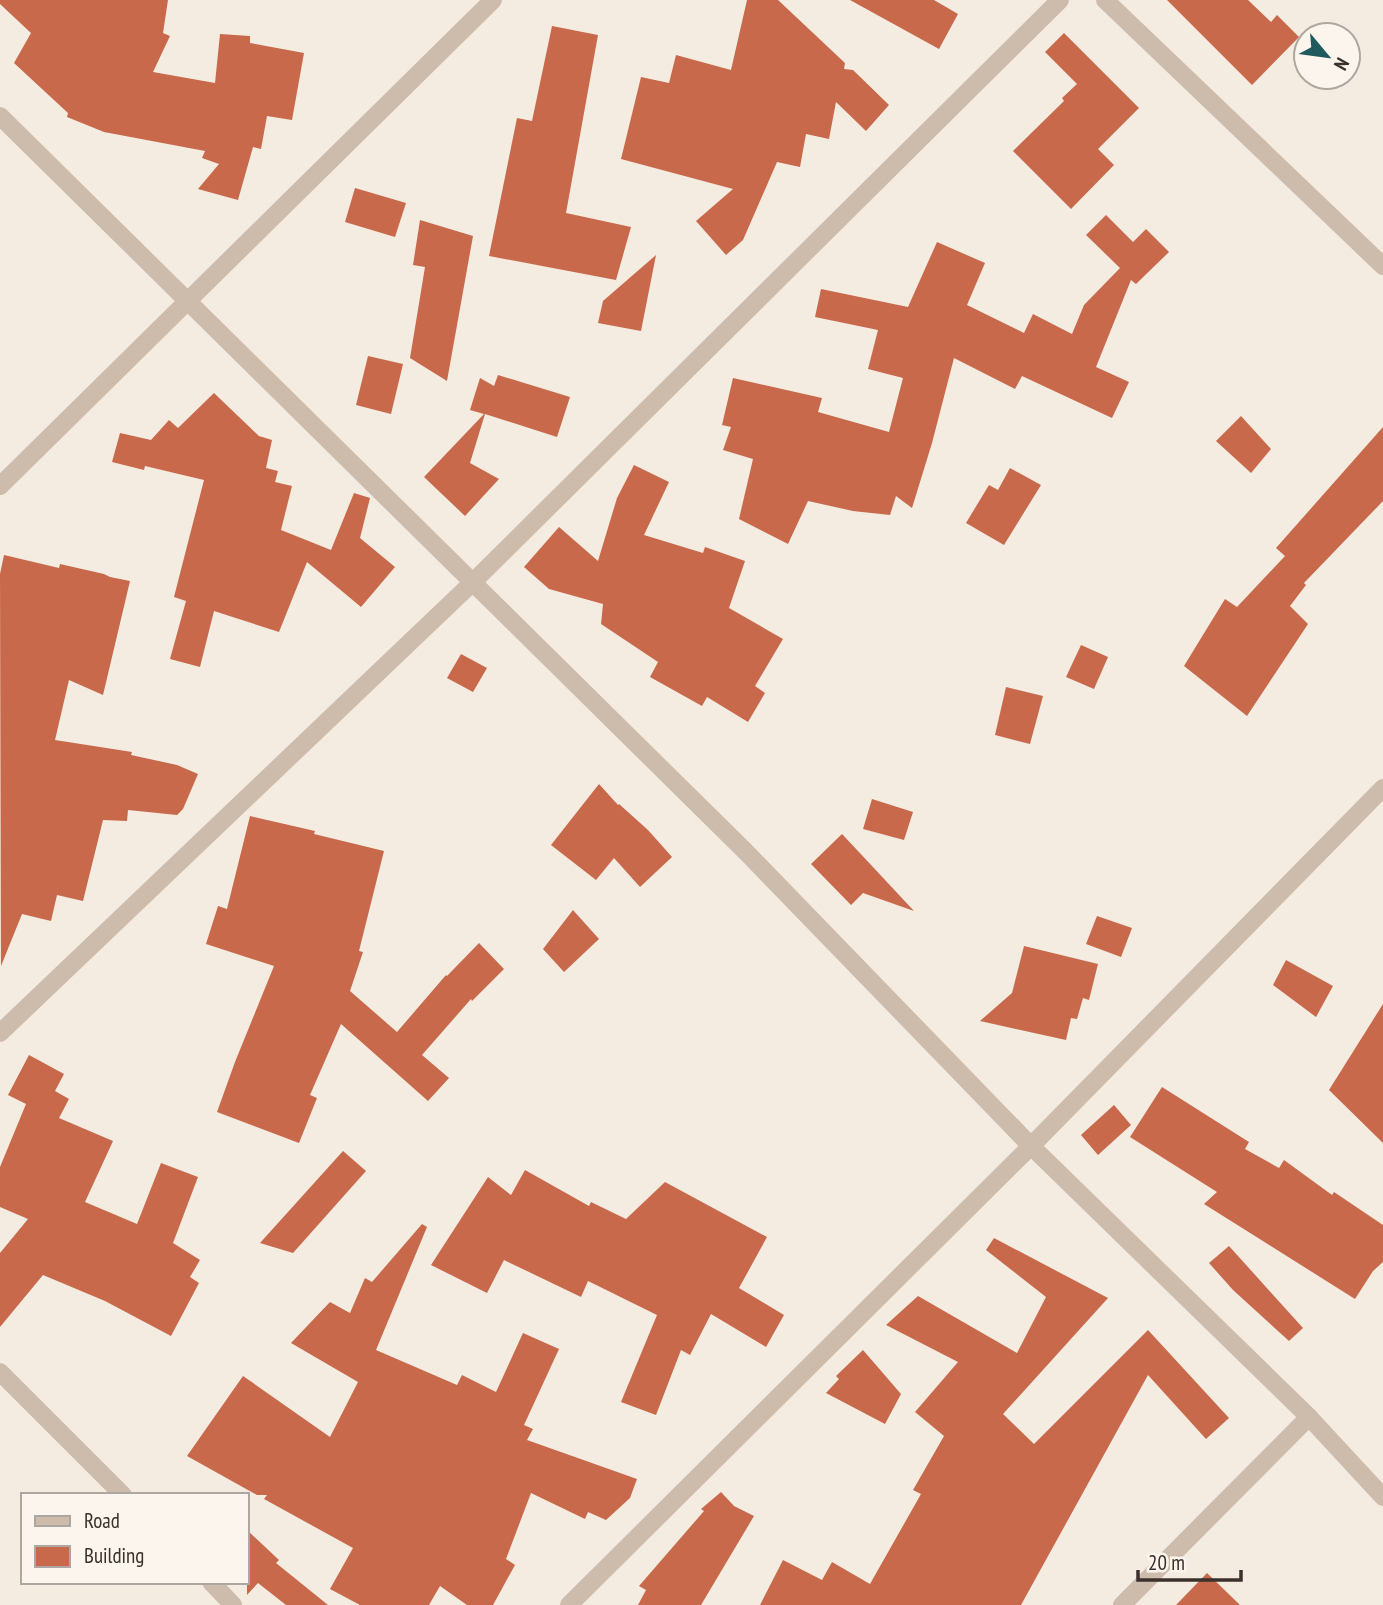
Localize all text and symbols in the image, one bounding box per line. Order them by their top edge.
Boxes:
north arrow [1292,21,1362,91]
text: N [1329,54,1355,75]
legend [21,1493,248,1584]
text: Road [84,1507,120,1534]
scale bar [1138,1538,1241,1582]
text: Building [84,1542,144,1569]
text: 20 m [1148,1549,1185,1576]

